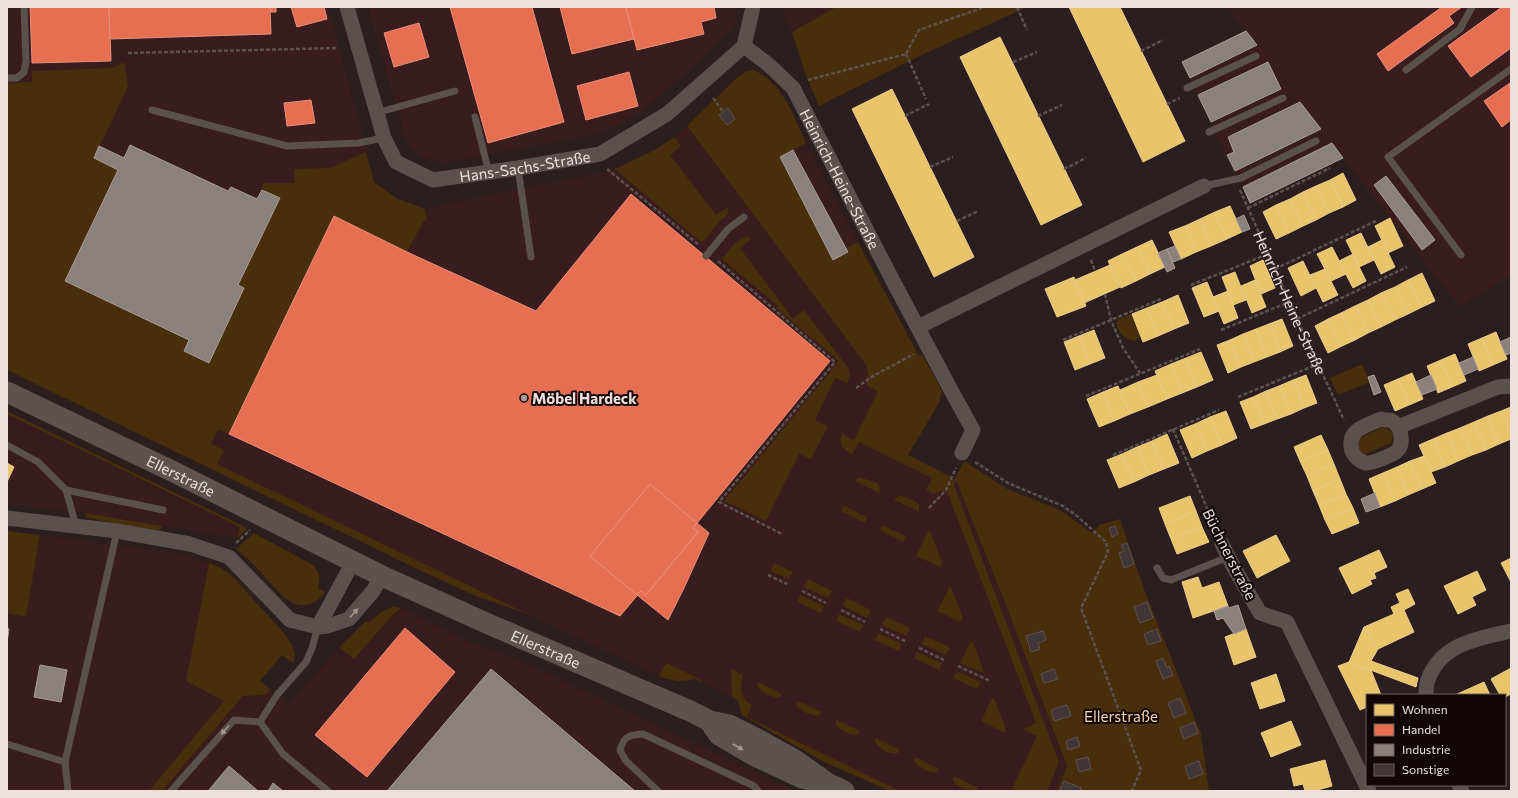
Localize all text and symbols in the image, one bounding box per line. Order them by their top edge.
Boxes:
street label: Heinrich-Heine-Straße [796,106,884,252]
street label: Hans-Sachs-Straße [458,147,592,185]
street label: Heinrich-Heine-Straße [1250,228,1330,377]
place label: Möbel Hardeck [532,389,637,407]
marker: Möbel Hardeck [519,393,529,403]
street label: Ellerstraße [144,451,218,500]
street label: Büchnerstraße [1199,505,1261,603]
one-way arrow [349,608,358,619]
street label: Ellerstraße [508,626,583,672]
legend [1366,694,1506,786]
text: Wohnen [1402,702,1448,716]
park label: Ellerstraße [1084,707,1158,725]
text: Handel [1402,722,1440,736]
one-way arrow [221,725,230,735]
text: Industrie [1402,742,1450,756]
one-way arrow [732,743,744,750]
text: Sonstige [1402,762,1449,776]

